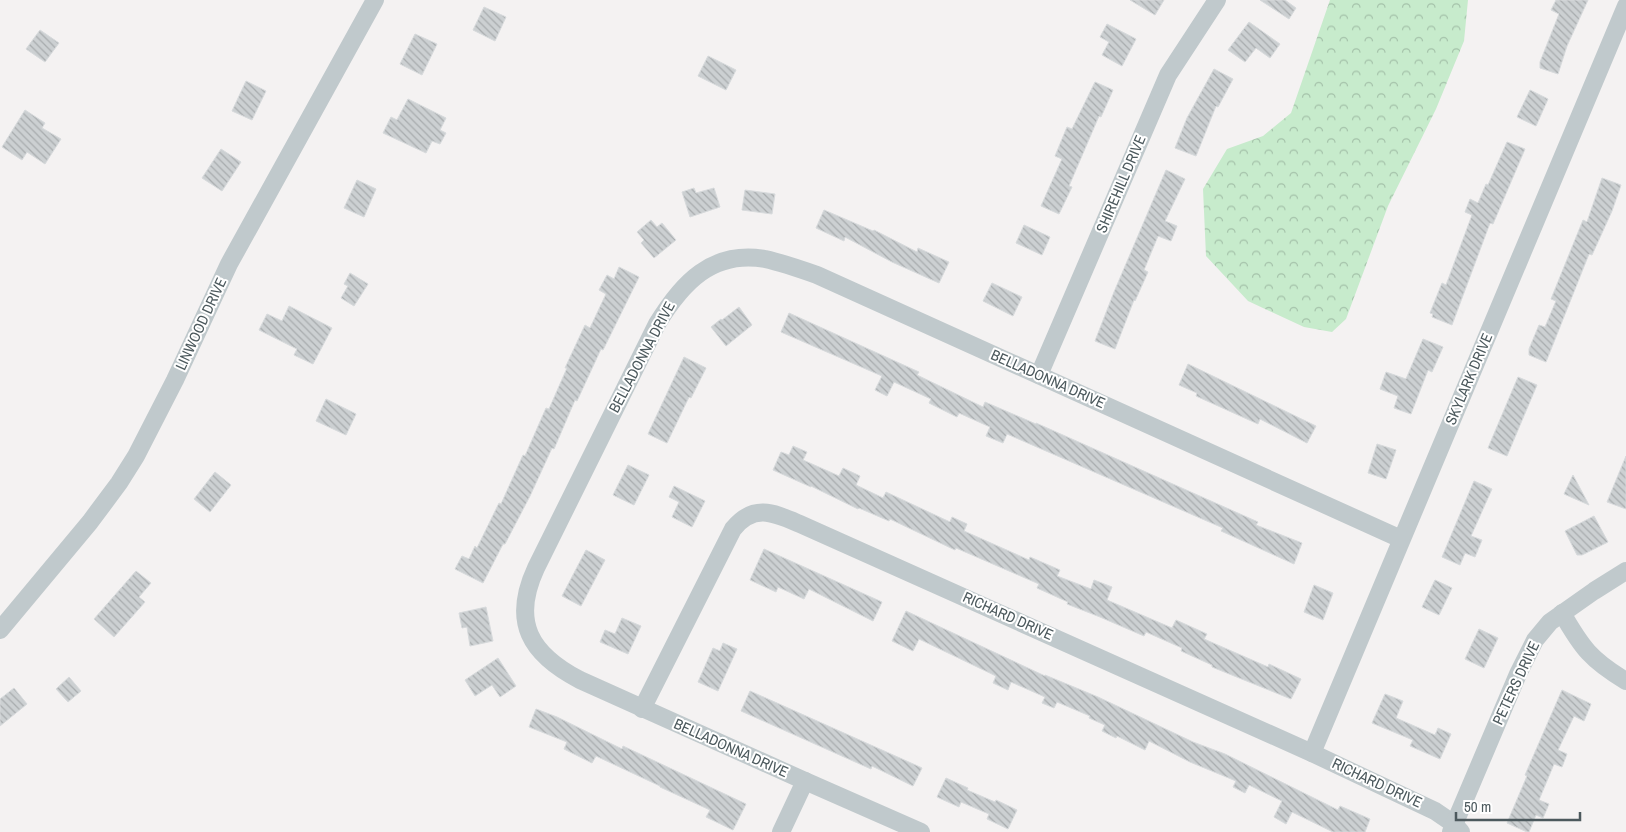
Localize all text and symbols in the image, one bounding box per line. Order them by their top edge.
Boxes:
street label: SHIREHILL DRIVE [1091,132,1151,236]
street label: LINWOOD DRIVE [170,274,231,373]
street label: BELLADONNA DRIVE [603,298,680,416]
street label: SKYLARK DRIVE [1440,330,1497,428]
street label: BELLADONNA DRIVE [988,344,1109,413]
street label: RICHARD DRIVE [960,586,1057,645]
street label: PETERS DRIVE [1487,637,1544,728]
street label: BELLADONNA DRIVE [671,713,792,782]
street label: RICHARD DRIVE [1329,753,1426,813]
scale bar [1456,790,1580,822]
text: 50 m [1464,796,1491,817]

